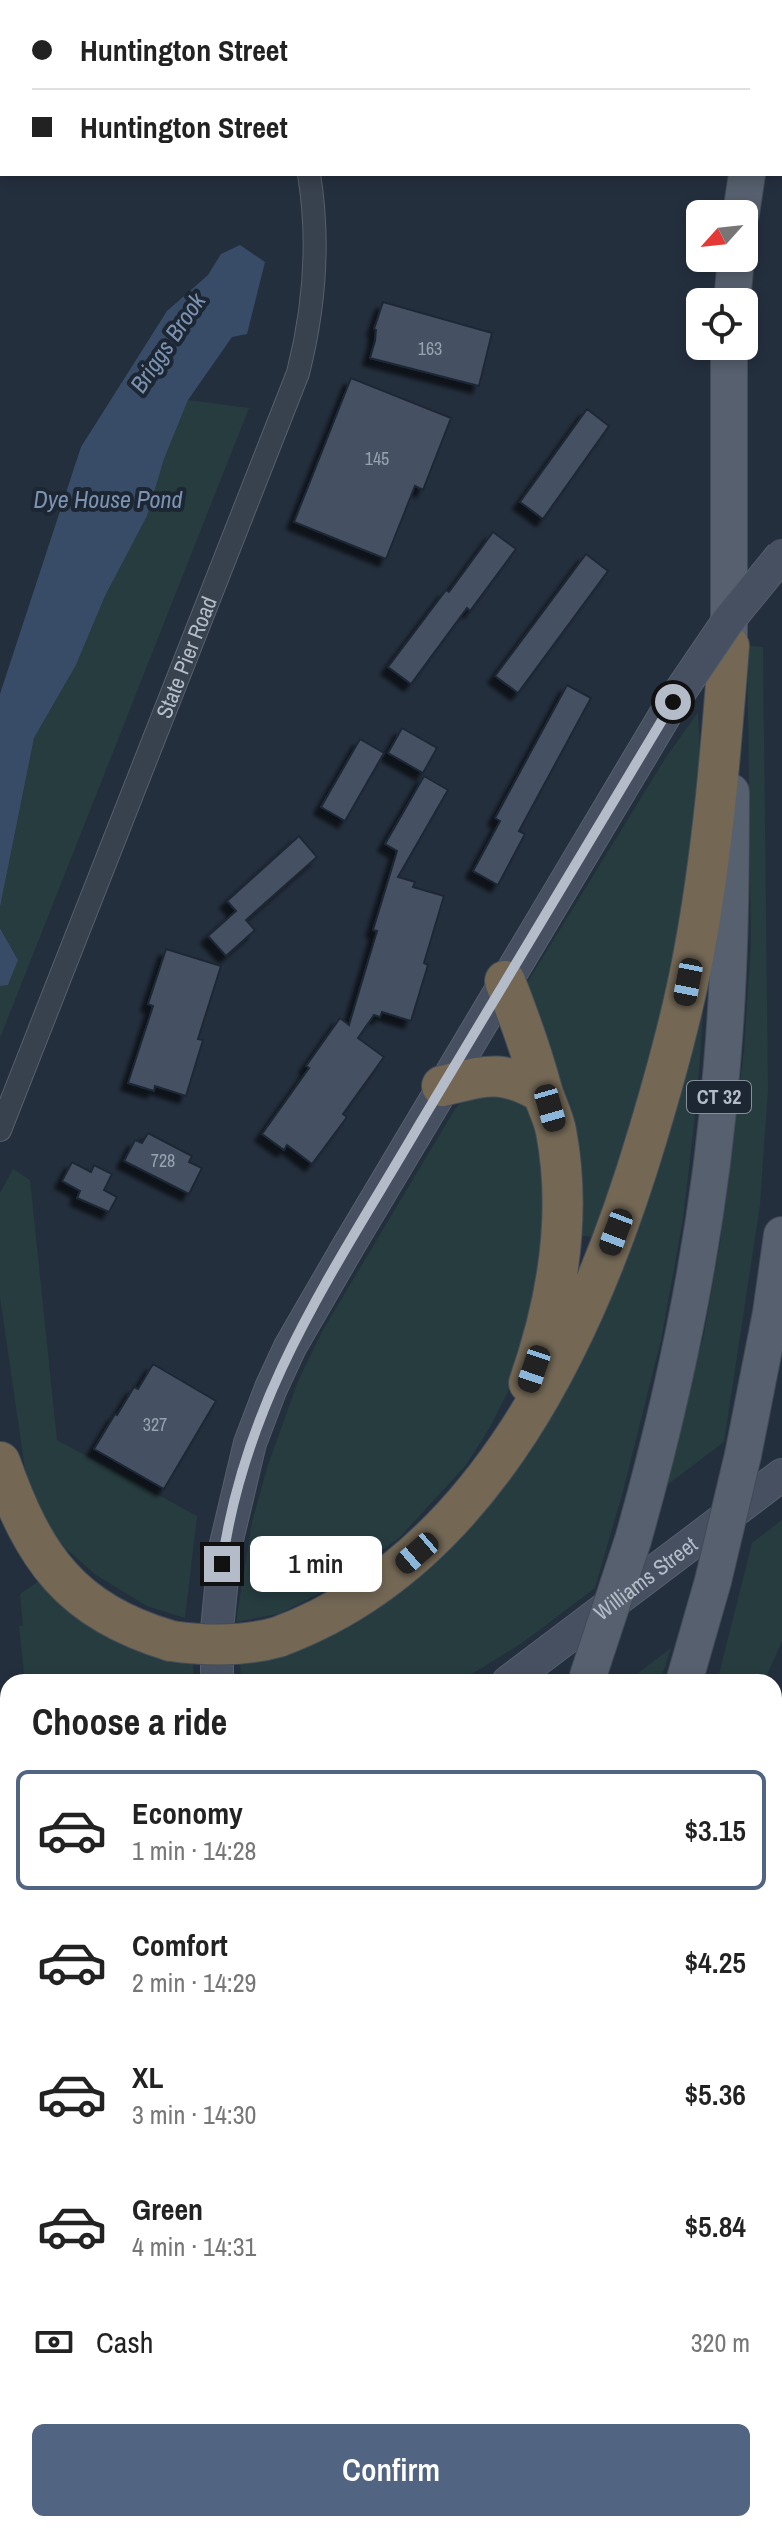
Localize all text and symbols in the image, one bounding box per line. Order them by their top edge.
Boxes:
text: Huntington Street [80,30,288,70]
text: Huntington Street [80,107,288,147]
north arrow [686,200,758,272]
map controls [686,200,758,360]
water label: Briggs Brook [122,285,213,399]
button: locate [686,288,758,360]
house number: 163 [418,336,442,361]
house number: 145 [365,446,389,471]
water label: Dye House Pond [34,483,183,515]
street label: State Pier Road [149,592,224,723]
route start [655,684,691,720]
car [672,956,704,1008]
road number: CT 32 [687,1081,751,1113]
car [532,1082,568,1134]
house number: 728 [151,1148,175,1173]
car [596,1205,636,1259]
car [515,1342,553,1396]
house number: 327 [143,1412,167,1437]
car [391,1528,443,1578]
street label: Williams Street [587,1529,703,1627]
callout: 1 min [250,1536,382,1592]
route end [204,1546,240,1582]
text: 1 min [289,1546,343,1581]
text: Choose a ride [32,1698,227,1746]
text: Economy [132,1793,243,1833]
icon: car [36,1794,108,1866]
text: $3.15 [684,1810,746,1850]
text: 1 min · 14:28 [132,1833,256,1868]
text: Comfort [132,1925,228,1965]
icon: car [36,1926,108,1998]
text: $4.25 [684,1942,746,1982]
text: 2 min · 14:29 [132,1965,256,2000]
text: XL [132,2057,163,2097]
icon: car [36,2058,108,2130]
text: $5.36 [684,2074,746,2114]
text: 3 min · 14:30 [132,2097,256,2132]
text: Green [132,2189,203,2229]
icon: car [36,2190,108,2262]
text: $5.84 [684,2206,746,2246]
text: 4 min · 14:31 [132,2229,256,2264]
icon: cash [32,2320,76,2364]
text: Cash [96,2322,153,2362]
text: 320 m [691,2325,750,2360]
button: Confirm [32,2424,750,2516]

